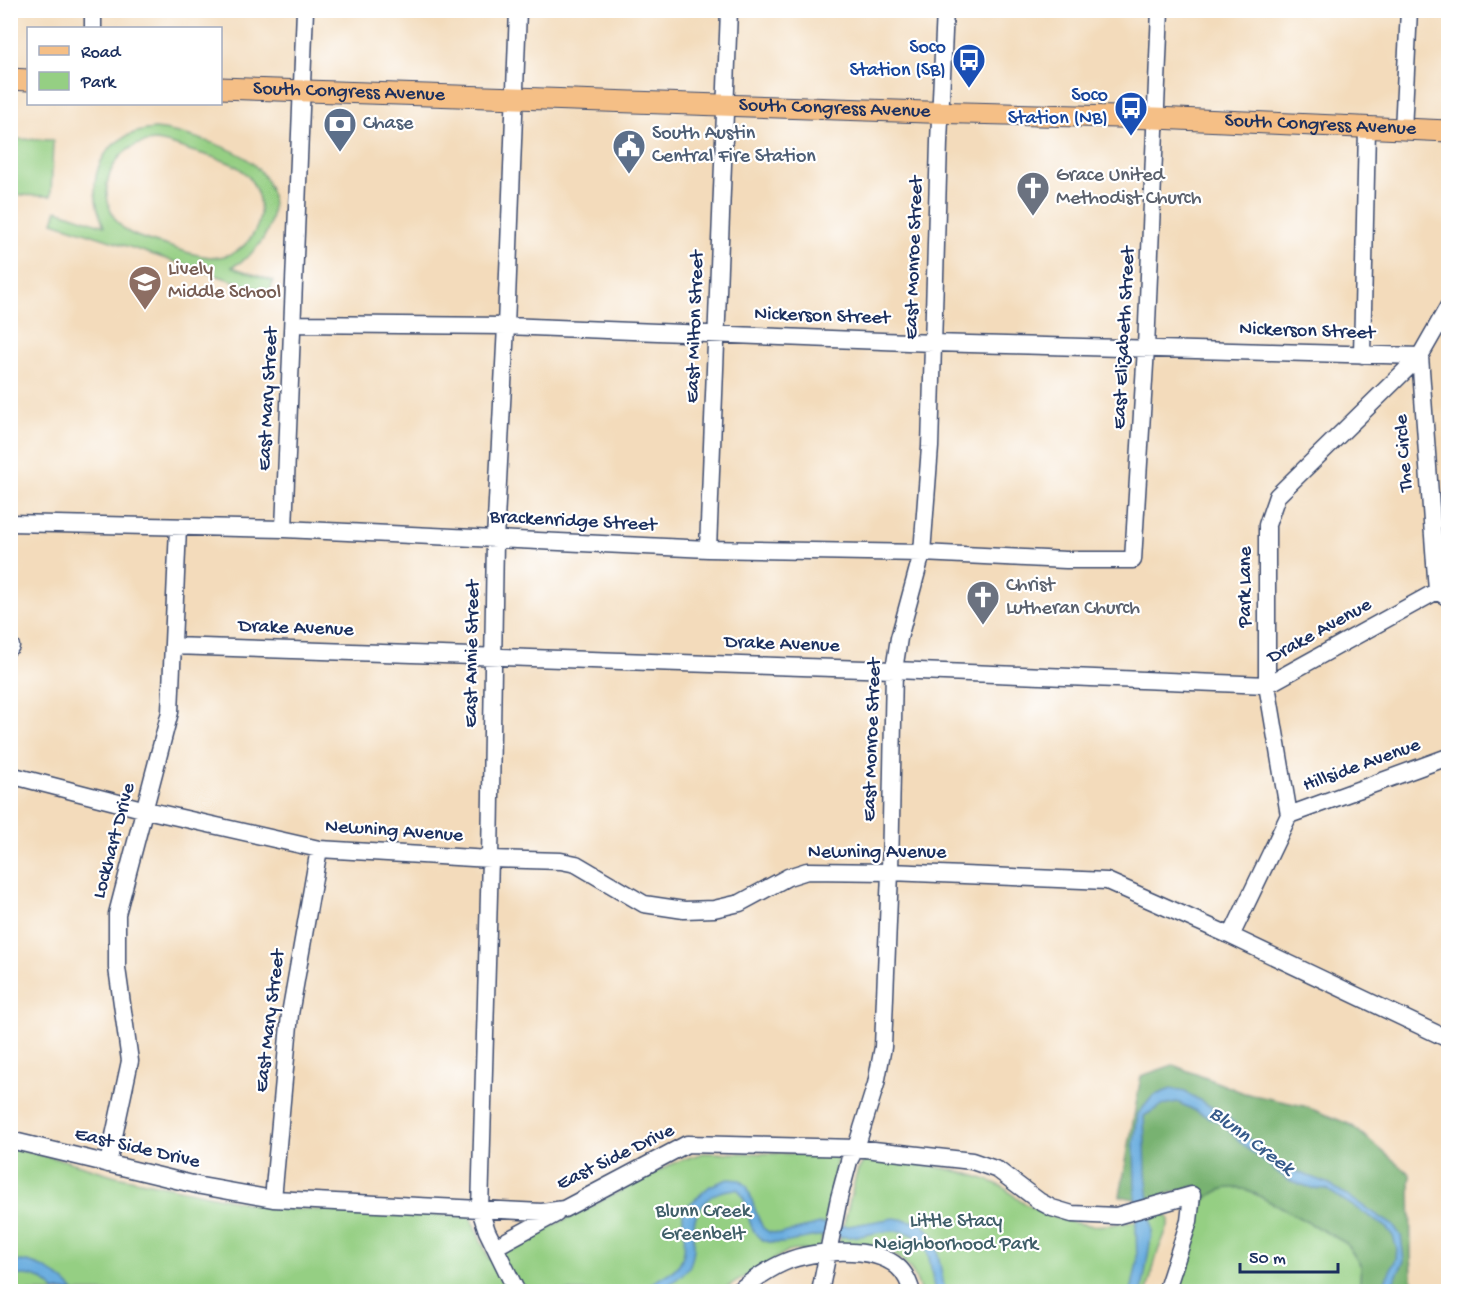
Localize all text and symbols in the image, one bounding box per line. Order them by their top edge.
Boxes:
legend [27,27,222,105]
place label: Soco Station (SB) [850,37,946,83]
bus stop icon: Soco Station (SB) [951,42,987,89]
text: Road [81,43,122,64]
text: Park [80,73,117,94]
street label: South Congress Avenue [253,78,446,107]
place label: Soco Station (NB) [1008,85,1108,131]
bus stop icon: Soco Station (NB) [1113,90,1149,137]
street label: South Congress Avenue [738,94,932,124]
bank icon: Chase [322,106,358,153]
street label: South Congress Avenue [1224,110,1417,141]
place label: Chase [363,113,414,136]
place label: South Austin Central Fire Station [652,123,816,169]
public building icon: South Austin Central Fire Station [611,128,647,175]
place label: Grace United Methodist Church [1056,165,1202,211]
church icon: Grace United Methodist Church [1015,170,1051,217]
street label: East Monroe Street [901,174,929,340]
street label: East Elizabeth Street [1109,244,1141,430]
street label: East Milton Street [682,249,710,404]
place label: Lively Middle School [168,259,281,305]
school or university icon: Lively Middle School [127,264,163,311]
street label: Nickerson Street [754,303,892,331]
street label: Nickerson Street [1239,318,1377,346]
street label: East Mary Street [254,325,284,471]
street label: The Circle [1391,413,1419,493]
street label: Brackenridge Street [488,506,659,538]
street label: Park Lane [1235,546,1258,629]
place label: Christ Lutheran Church [1006,575,1140,621]
street label: East Annie Street [460,578,486,728]
church icon: Christ Lutheran Church [965,579,1001,626]
street label: Drake Avenue [1262,594,1377,671]
street label: Drake Avenue [236,615,355,643]
street label: Drake Avenue [722,631,841,659]
street label: East Monroe Street [859,656,887,822]
street label: Hillside Avenue [1300,734,1424,798]
street label: Lockhart Drive [89,780,142,901]
street label: Newning Avenue [324,816,465,848]
street label: Newning Avenue [808,842,947,865]
street label: East Mary Street [251,946,291,1094]
water label: Blunn Creek [1204,1102,1301,1184]
street label: East Side Drive [554,1119,679,1196]
street label: East Side Drive [72,1123,203,1175]
park label: Blunn Creek Greenbelt [654,1201,753,1247]
park label: Little Stacy Neighborhood Park [874,1211,1040,1257]
scale bar [1240,1236,1338,1274]
text: 50 m [1249,1249,1286,1270]

